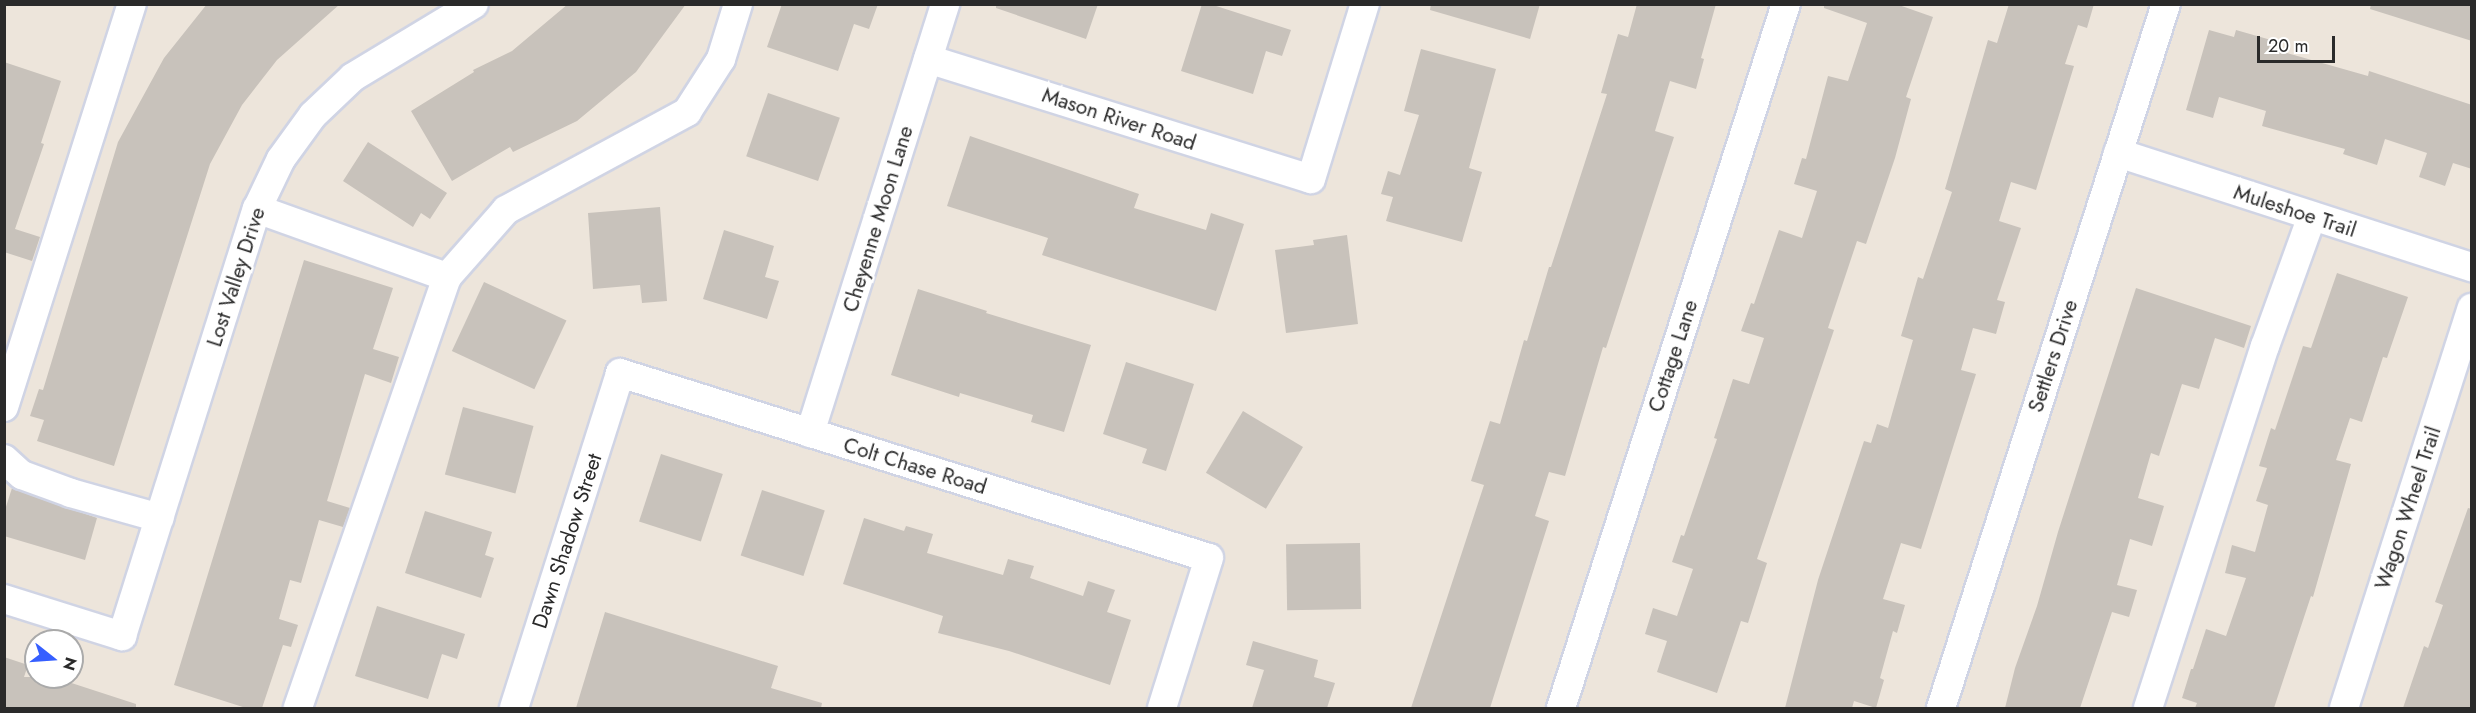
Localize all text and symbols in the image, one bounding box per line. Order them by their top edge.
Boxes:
scale bar [2260,24,2338,62]
text: 20 m [2268,33,2308,59]
street label: Mason River Road [1039,82,1199,156]
street label: Cheyenne Moon Lane [838,123,918,315]
street label: Muleshoe Trail [2231,179,2359,243]
street label: Lost Valley Drive [202,204,270,350]
street label: Cottage Lane [1643,297,1703,415]
street label: Settlers Drive [2023,297,2083,415]
street label: Wagon Wheel Trail [2370,423,2446,593]
street label: Colt Chase Road [840,432,990,500]
street label: Dawn Shadow Street [527,450,607,632]
north arrow [24,629,84,689]
text: N [57,654,83,673]

